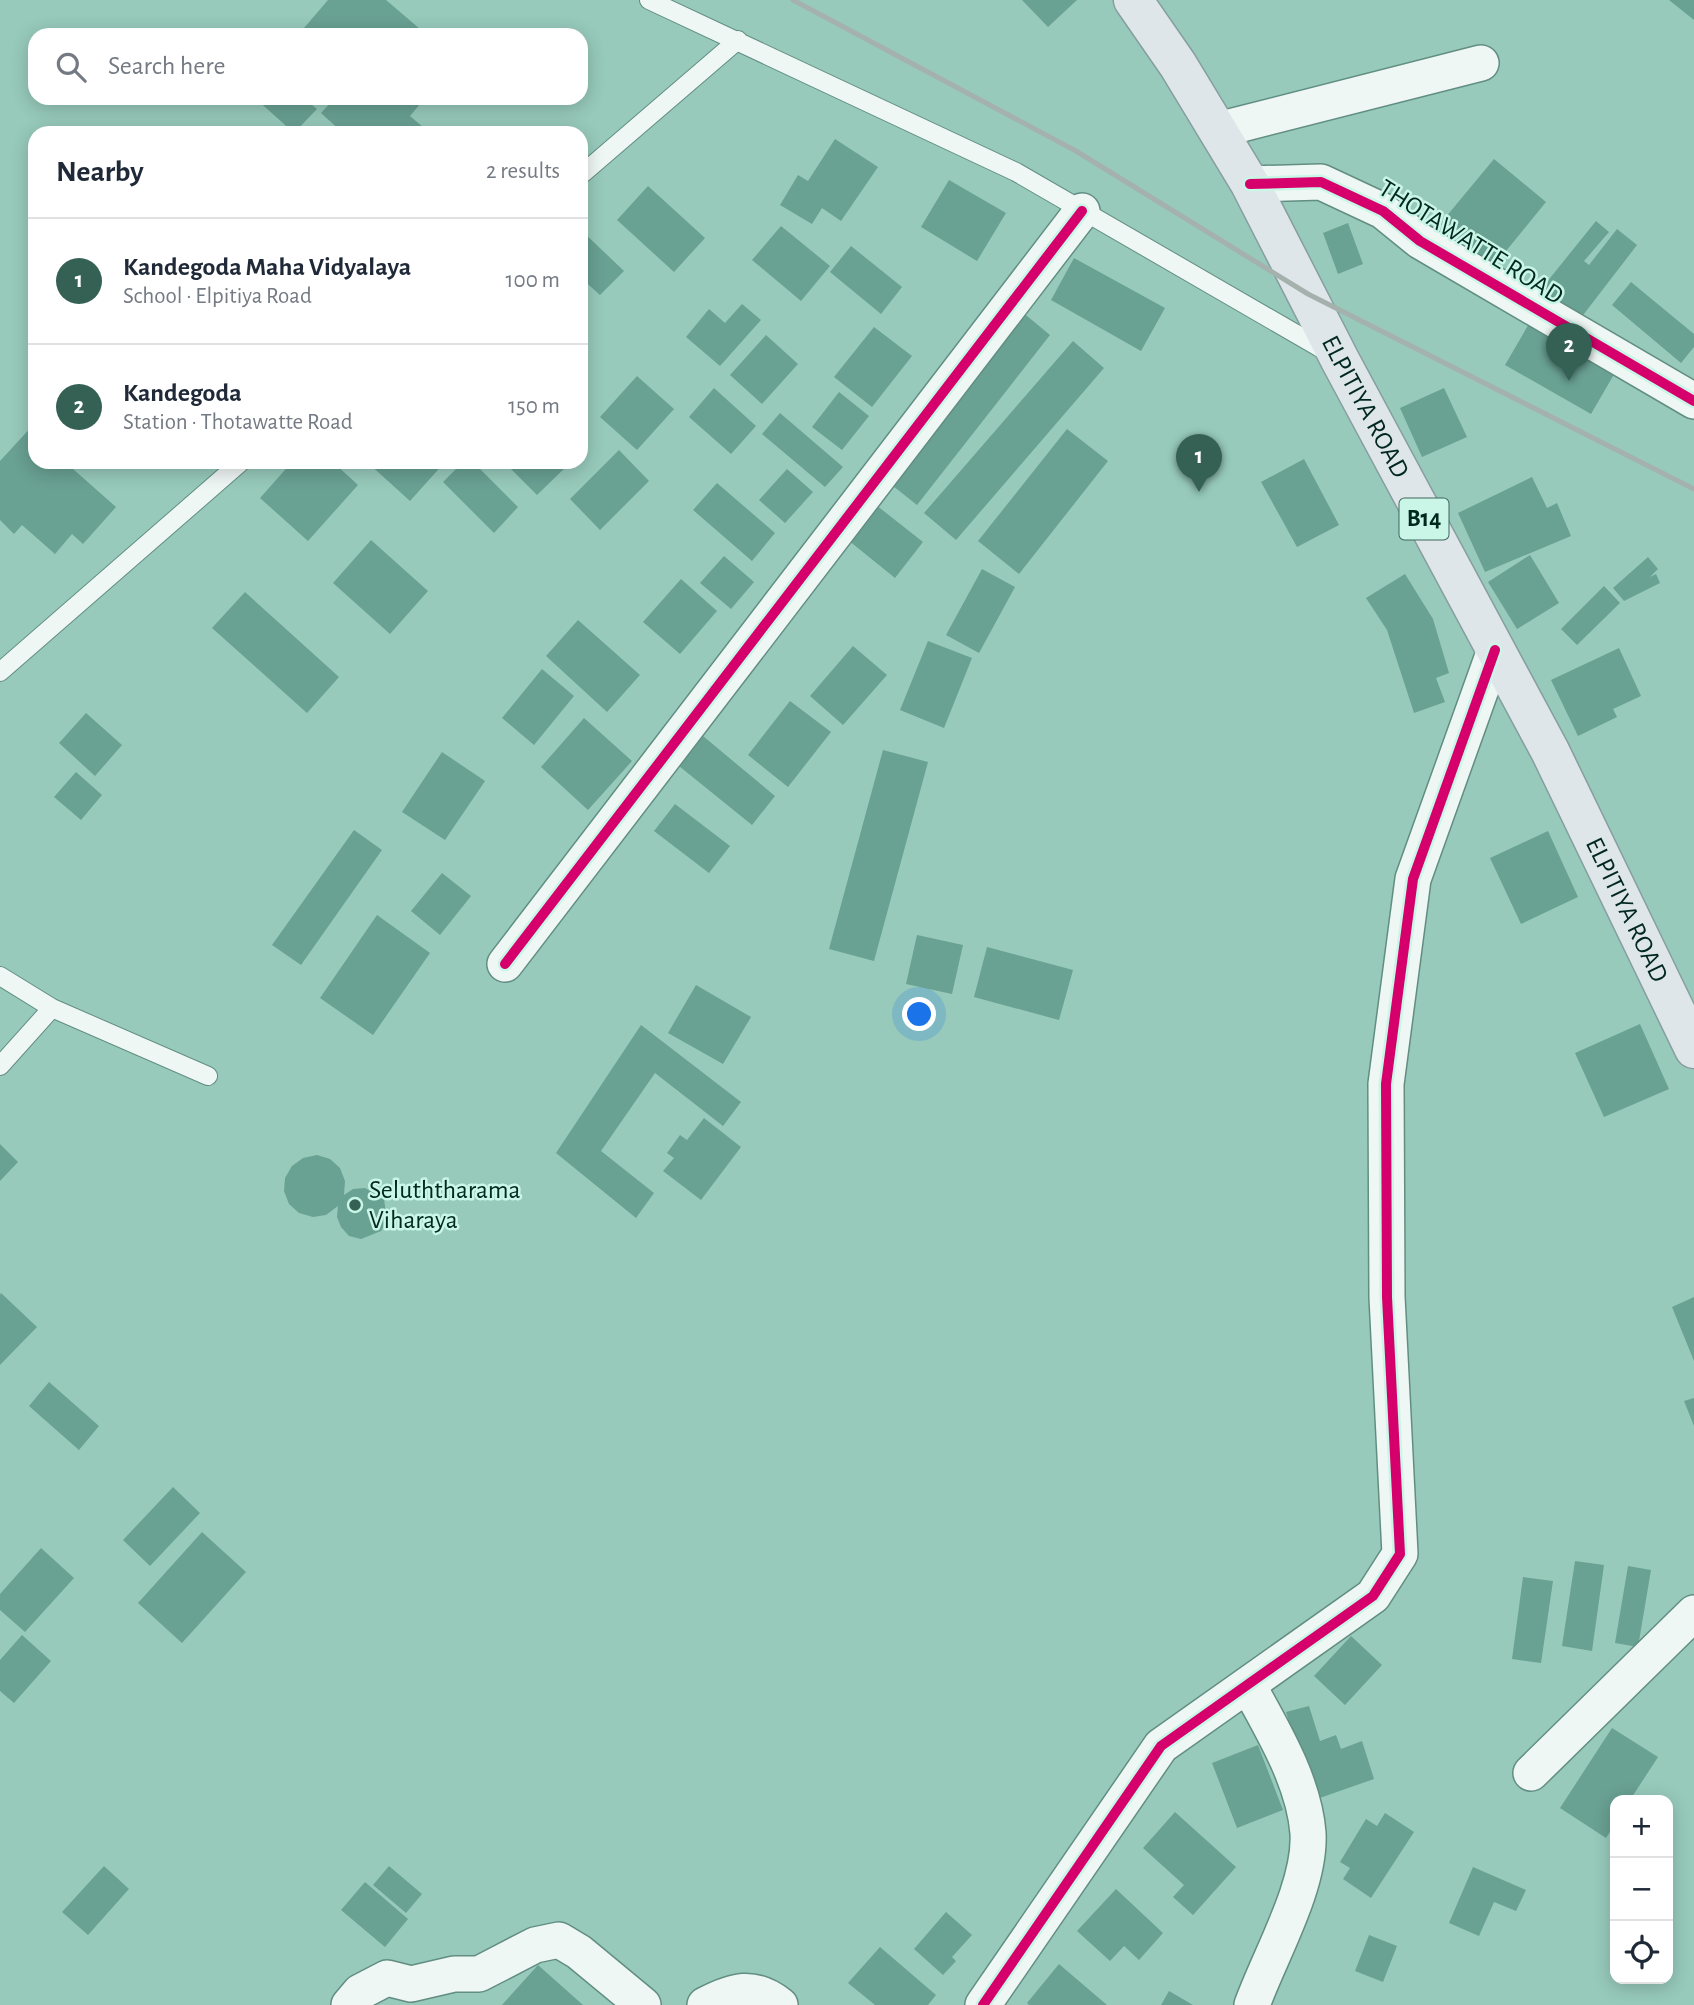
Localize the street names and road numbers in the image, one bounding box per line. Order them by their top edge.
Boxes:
street label: THOTAWATTE ROAD [1374,175,1568,309]
street label: ELPITIYA ROAD [1317,331,1414,482]
road number: B14 [1400,498,1448,540]
street label: ELPITIYA ROAD [1581,833,1673,986]

